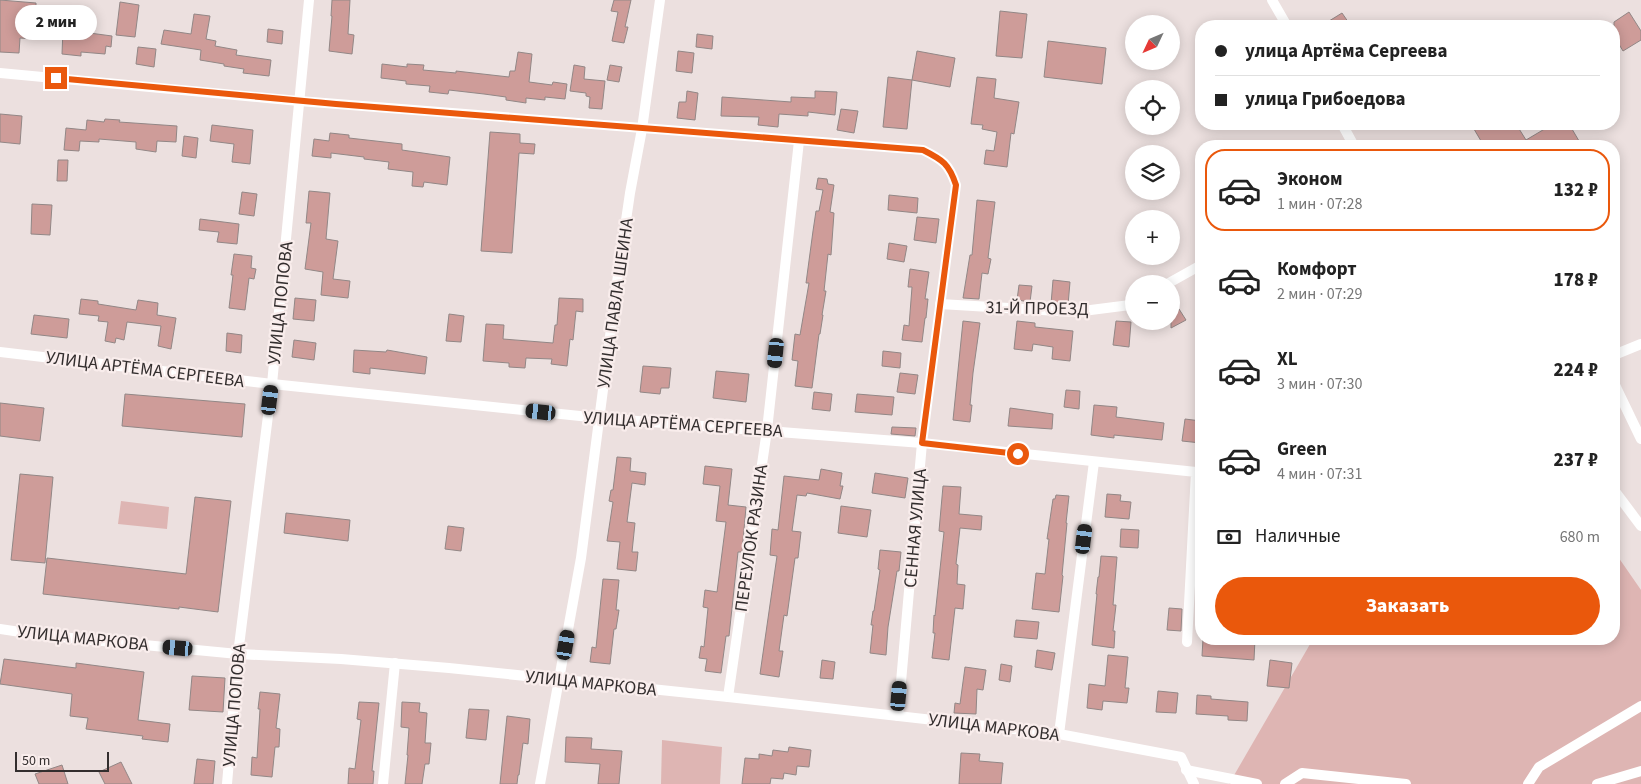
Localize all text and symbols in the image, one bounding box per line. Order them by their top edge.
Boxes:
callout: 2 мин [15,5,97,40]
text: 2 мин [35,11,77,33]
north arrow [1125,15,1180,70]
map controls [1125,15,1180,330]
text: улица Артёма Сергеева [1245,38,1447,65]
route end [45,67,67,89]
button: locate [1125,80,1180,135]
text: улица Грибоедова [1245,86,1406,113]
button: layers [1125,145,1180,200]
text: Эконом [1277,166,1343,193]
icon: car [1217,168,1262,213]
text: 132 ₽ [1554,177,1598,204]
text: 1 мин · 07:28 [1277,193,1363,215]
button: + [1125,210,1180,265]
street label: УЛИЦА ПАВЛА ШЕИНА [591,216,640,390]
street label: УЛИЦА ПОПОВА [262,240,299,366]
text: Комфорт [1277,256,1357,283]
icon: car [1217,258,1262,303]
text: 178 ₽ [1554,267,1598,294]
button: − [1125,275,1180,330]
text: 2 мин · 07:29 [1277,283,1363,305]
street label: 31-Й ПРОЕЗД [985,295,1089,322]
car [766,337,785,369]
street label: УЛИЦА АРТЁМА СЕРГЕЕВА [44,345,246,394]
text: XL [1277,346,1298,373]
icon: car [1217,348,1262,393]
text: 224 ₽ [1554,357,1598,384]
text: 3 мин · 07:30 [1277,373,1363,395]
car [260,384,279,416]
car [525,403,556,421]
street label: УЛИЦА АРТЁМА СЕРГЕЕВА [583,405,784,444]
text: Green [1277,436,1327,463]
icon: car [1217,438,1262,483]
route start [1007,443,1029,465]
text: 237 ₽ [1554,447,1598,474]
street label: ПЕРЕУЛОК РАЗИНА [729,463,774,613]
text: 4 мин · 07:31 [1277,463,1363,485]
street label: СЕННАЯ УЛИЦА [898,467,933,589]
car [1074,523,1093,555]
icon: cash [1215,523,1243,551]
text: Наличные [1255,523,1340,550]
text: 680 m [1560,526,1600,548]
button: Заказать [1215,577,1600,635]
street label: УЛИЦА МАРКОВА [16,619,150,658]
car [556,629,575,661]
car [162,639,193,657]
street label: УЛИЦА ПОПОВА [217,642,252,768]
street label: УЛИЦА МАРКОВА [524,664,658,703]
car [890,680,907,712]
street label: УЛИЦА МАРКОВА [927,707,1061,748]
scale bar [15,749,109,772]
text: 50 m [22,751,50,771]

